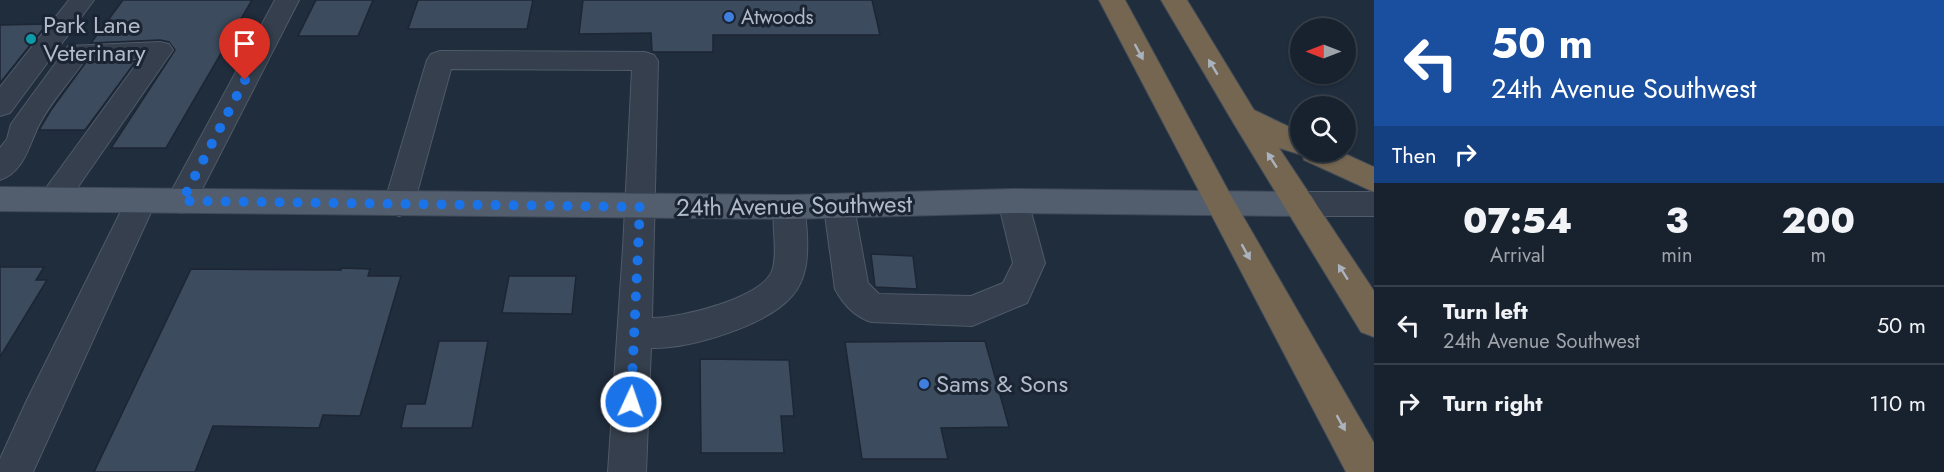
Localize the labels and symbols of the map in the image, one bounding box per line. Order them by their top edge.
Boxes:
place label: Atwoods [741,3,814,32]
place label: Park Lane Veterinary [43,7,146,70]
marker: Atwoods [722,10,736,24]
pin [219,18,270,80]
north arrow [1290,18,1356,84]
marker: Park Lane Veterinary [24,32,38,46]
one-way arrow [1134,43,1144,60]
one-way arrow [1208,59,1219,75]
one-way arrow [1267,152,1278,168]
street label: 24th Avenue Southwest [676,186,913,225]
one-way arrow [1241,244,1251,261]
one-way arrow [1337,264,1348,280]
place label: Sams & Sons [936,366,1068,401]
position arrow [599,370,663,434]
marker: Sams & Sons [917,377,931,391]
one-way arrow [1335,415,1346,431]

